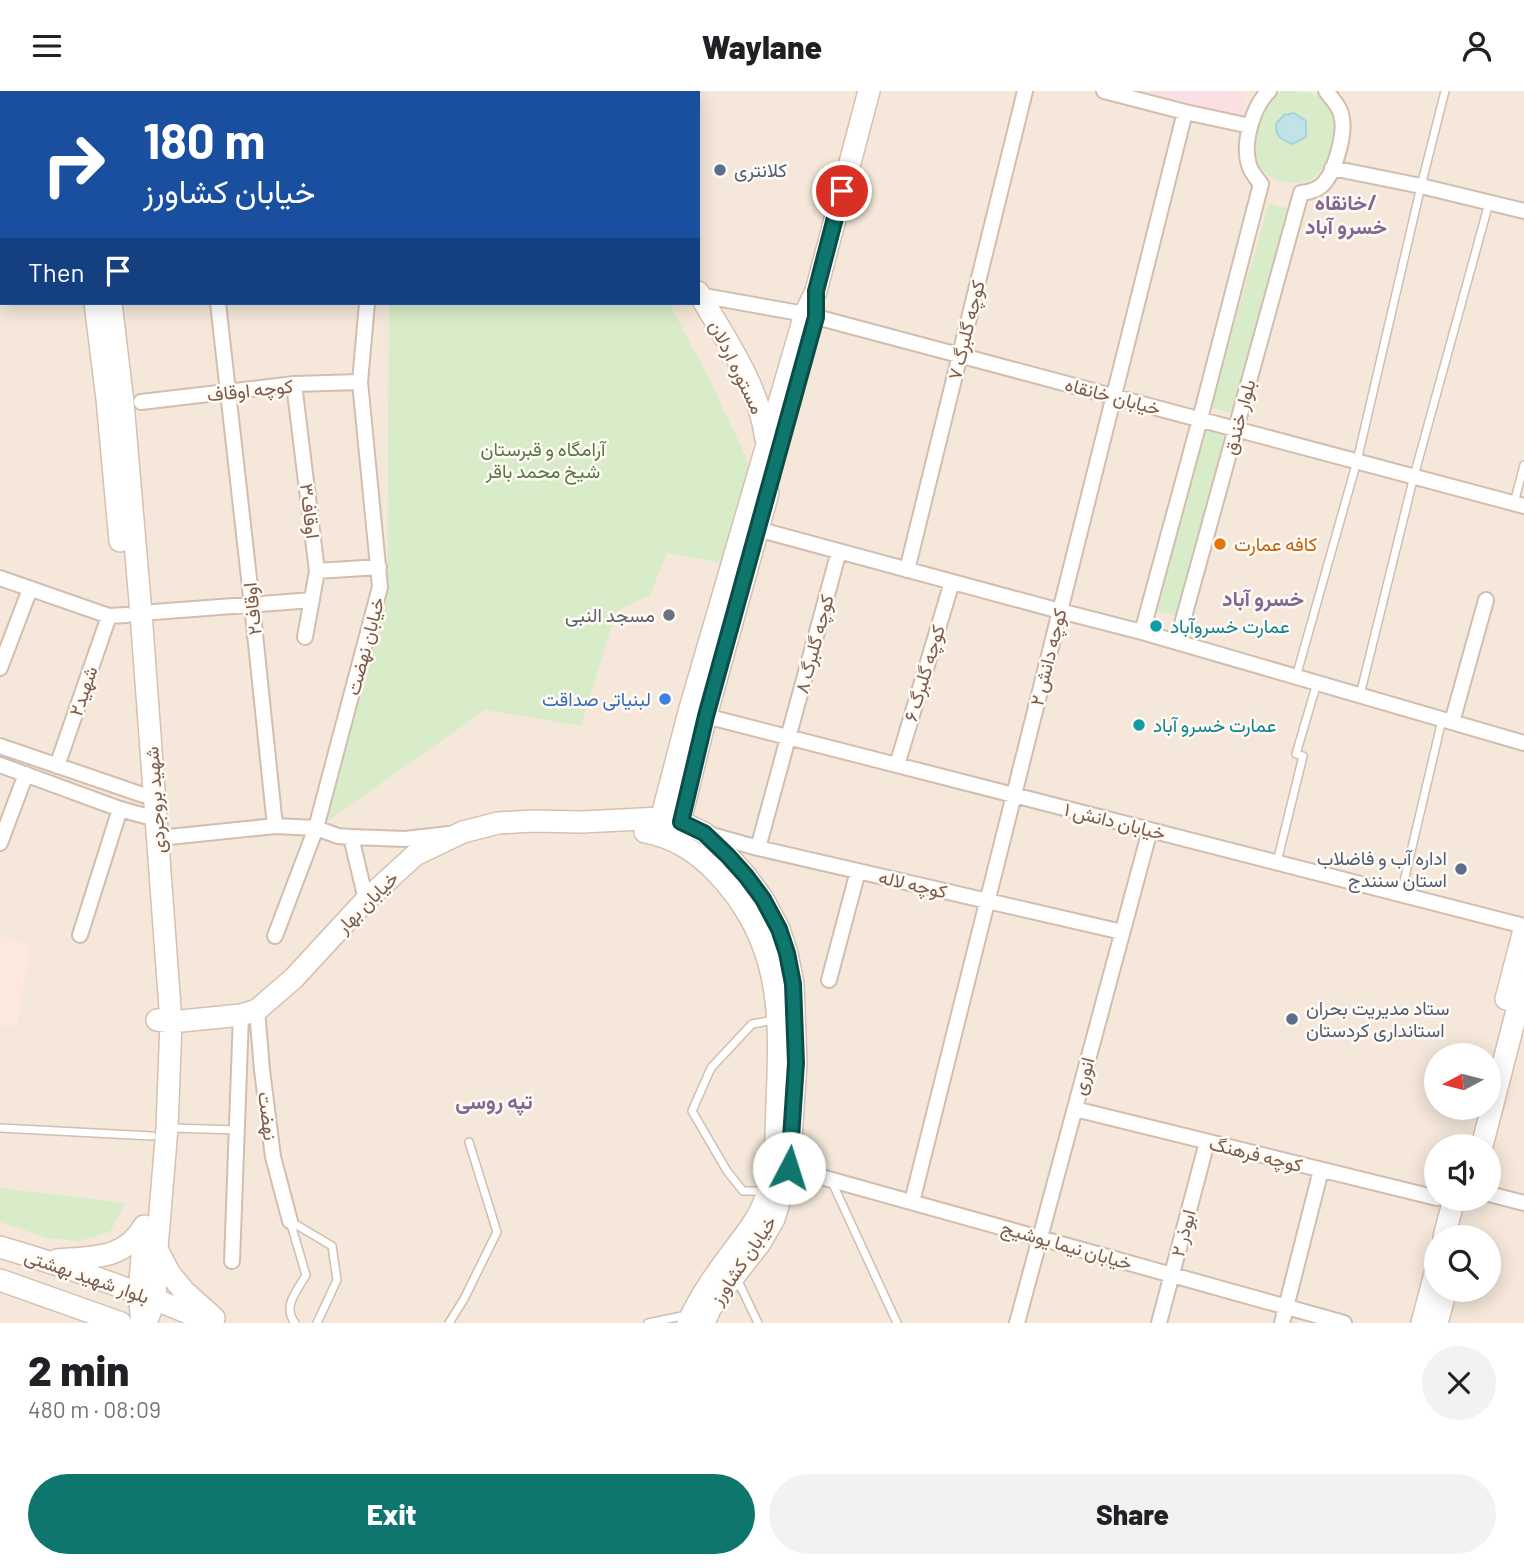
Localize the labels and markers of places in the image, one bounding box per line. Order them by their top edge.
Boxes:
place label: کلانتری [734,158,787,182]
pin [812,161,872,221]
marker: کلانتری [712,162,728,178]
place label: کافه عمارت [1234,532,1317,556]
marker: کافه عمارت [1212,536,1228,552]
place label: مسجد النبی [565,603,655,627]
marker: مسجد النبی [661,607,677,623]
place label: عمارت خسروآباد [1170,614,1290,638]
marker: عمارت خسروآباد [1148,618,1164,634]
place label: لبنیاتی ‌صداقت [542,687,651,711]
marker: لبنیاتی ‌صداقت [657,691,673,707]
place label: عمارت خسرو آباد [1153,713,1276,737]
marker: عمارت خسرو آباد [1131,717,1147,733]
place label: اداره آب و فاضلاب استان سنندج [1317,846,1447,893]
marker: اداره آب و فاضلاب استان سنندج [1453,861,1469,877]
place label: ستاد مدیریت بحران استانداری کردستان [1306,996,1450,1042]
marker: ستاد مدیریت بحران استانداری کردستان [1284,1011,1300,1027]

